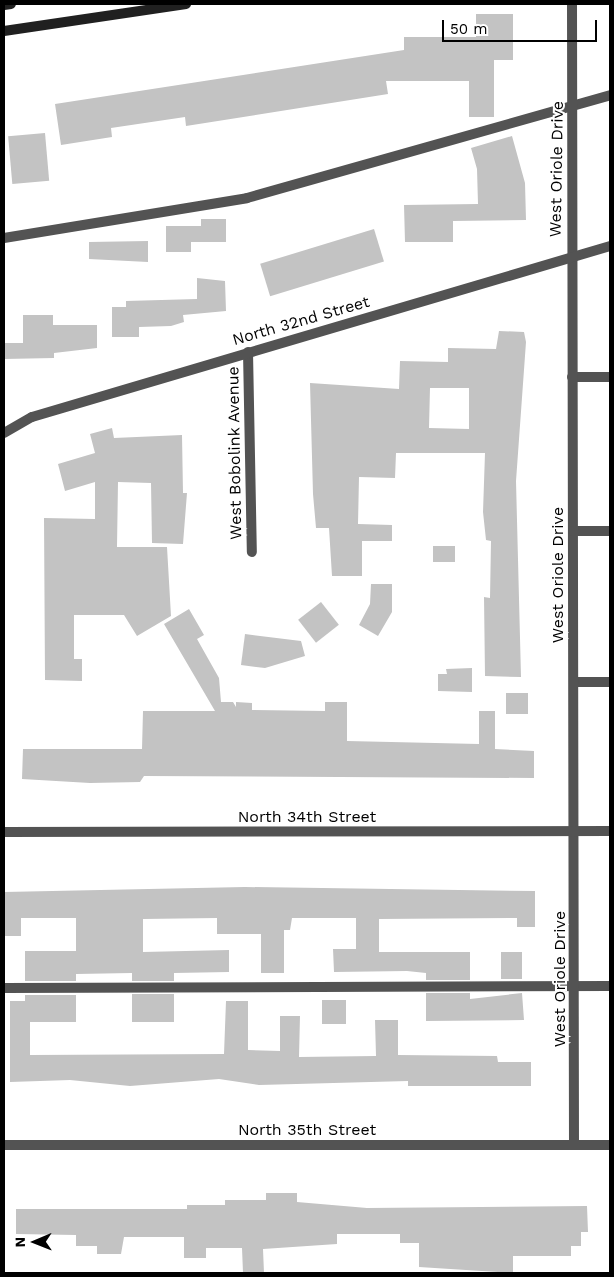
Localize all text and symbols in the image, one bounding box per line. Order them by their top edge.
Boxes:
scale bar [444,10,599,42]
text: 50 m [450,20,487,38]
street label: West Oriole Drive [546,101,568,237]
street label: North 32nd Street [230,292,372,350]
street label: West Bobolink Avenue [224,366,246,540]
street label: West Oriole Drive [548,507,568,643]
street label: North 34th Street [238,807,376,827]
street label: West Oriole Drive [550,911,570,1047]
street label: North 35th Street [238,1120,376,1140]
north arrow [10,1217,60,1267]
text: N [12,1237,28,1248]

